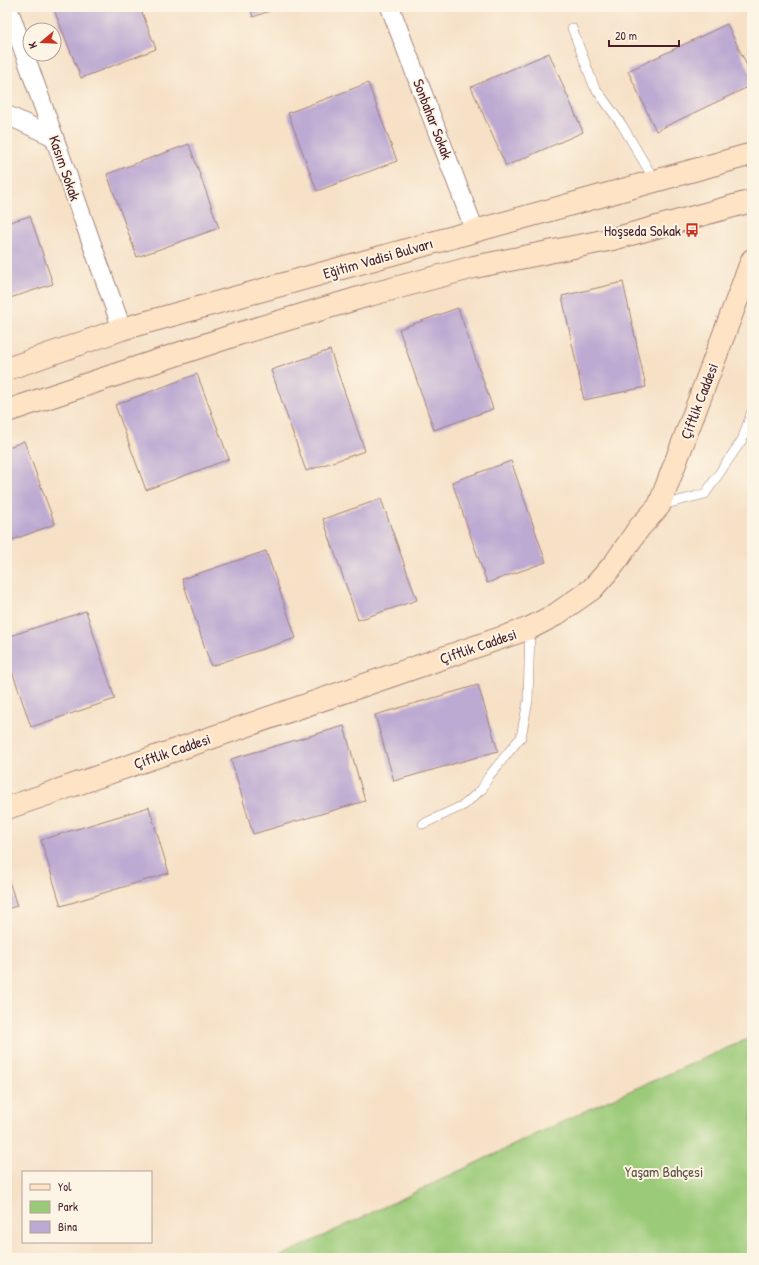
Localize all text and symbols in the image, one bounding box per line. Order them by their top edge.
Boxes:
north arrow [22,22,62,62]
scale bar [609,22,679,48]
text: 20 m [615,27,637,44]
text: K [25,40,40,50]
street label: Sonbahar Sokak [408,76,458,162]
street label: Kasım Sokak [44,133,86,203]
place label: Hoşseda Sokak [604,220,681,241]
bus stop icon: Hoşseda Sokak [684,222,700,238]
street label: Eğitim Vadisi Bulvarı [321,232,435,284]
street label: Çiftlik Caddesi [675,360,723,442]
street label: Çiftlik Caddesi [437,623,519,669]
street label: Çiftlik Caddesi [131,728,213,774]
park label: Yaşam Bahçesi [625,1161,703,1182]
legend [22,1171,152,1243]
text: Yol [58,1178,72,1195]
text: Park [58,1198,78,1215]
text: Bina [58,1218,77,1235]

